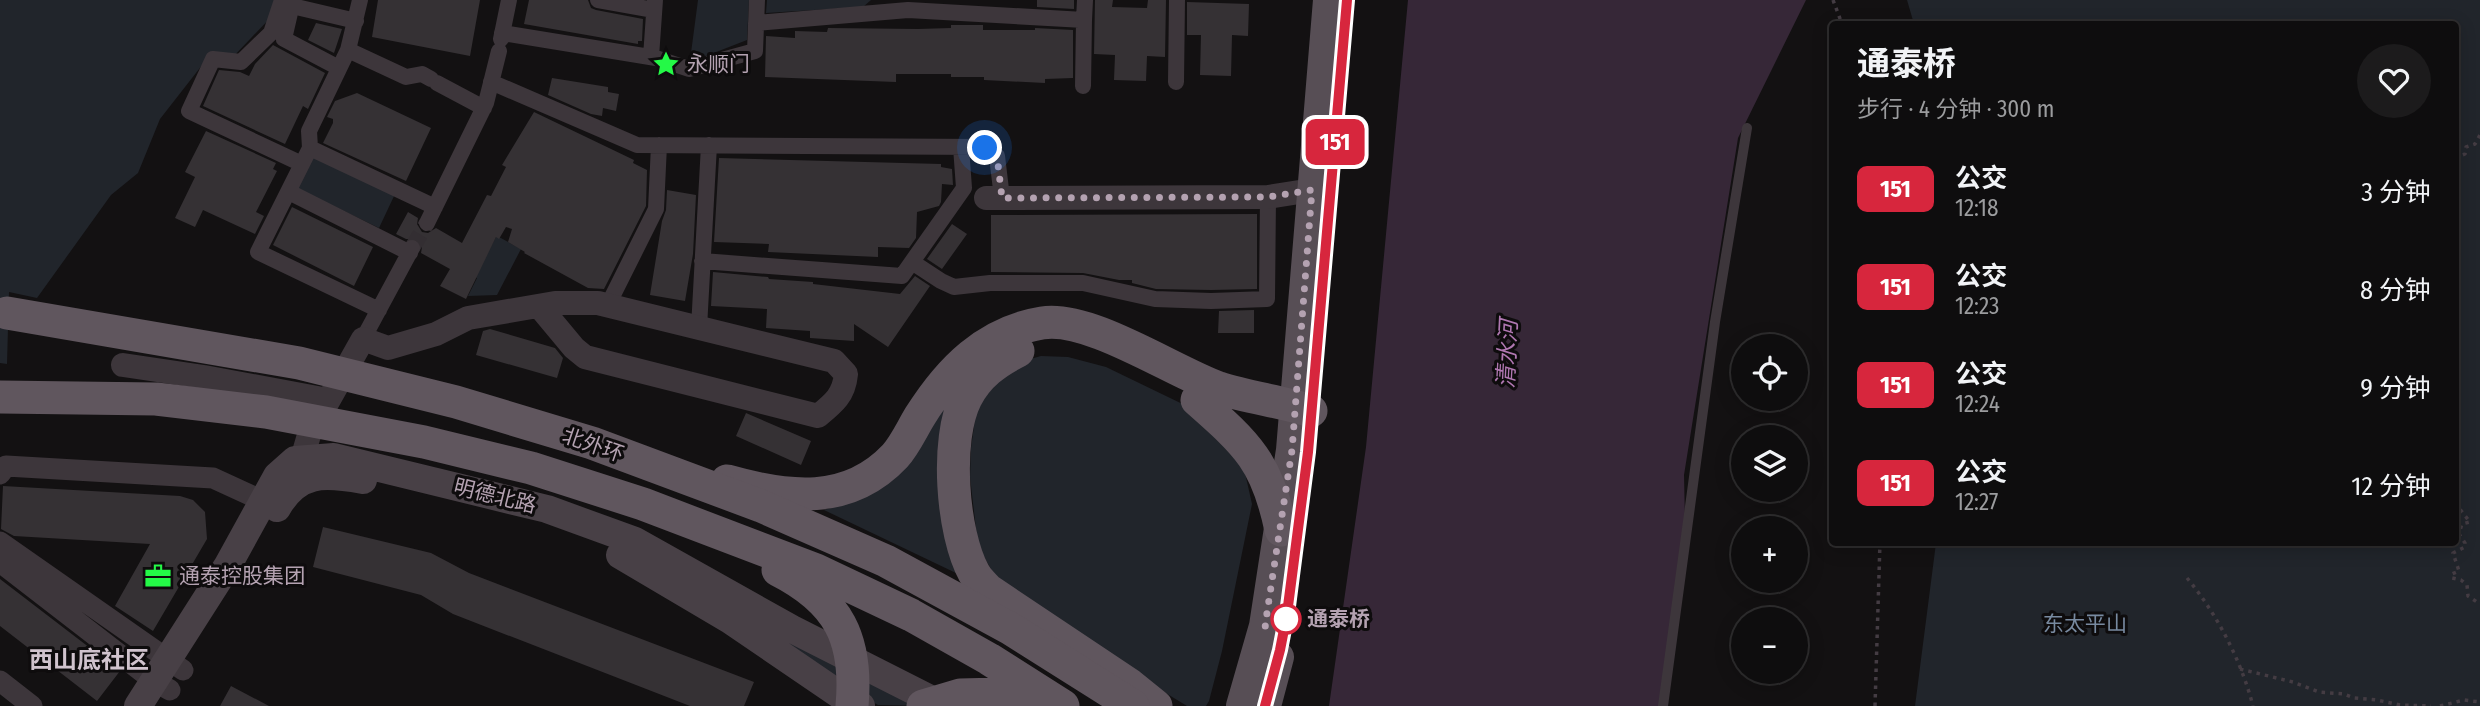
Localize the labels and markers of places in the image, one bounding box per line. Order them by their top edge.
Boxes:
place icon: 永顺门 [651,49,681,79]
place label: 永顺门 [687,51,750,77]
office icon: 通泰控股集团 [143,561,173,591]
place label: 通泰控股集团 [179,563,305,589]
marker: 通泰桥 [1271,604,1301,634]
place label: 通泰桥 [1307,606,1370,632]

